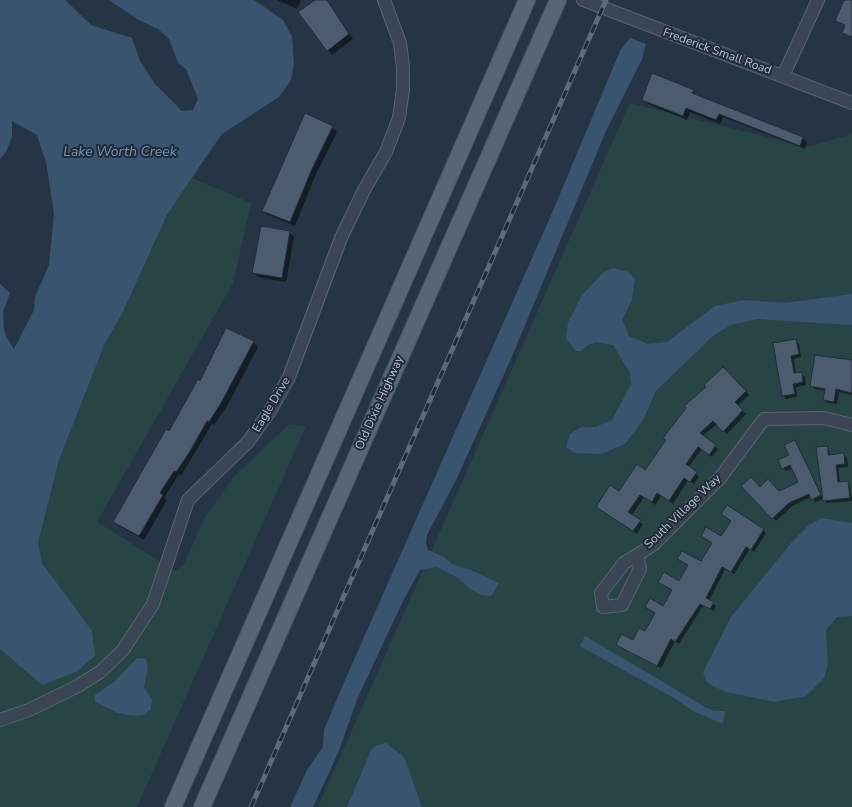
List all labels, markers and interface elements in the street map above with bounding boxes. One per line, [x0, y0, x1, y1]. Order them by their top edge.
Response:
street label: Frederick Small Road [661, 26, 773, 78]
water label: Lake Worth Creek [63, 145, 177, 161]
street label: Old Dixie Highway [353, 354, 407, 452]
street label: Eagle Drive [250, 375, 294, 435]
street label: South Village Way [642, 472, 724, 552]

